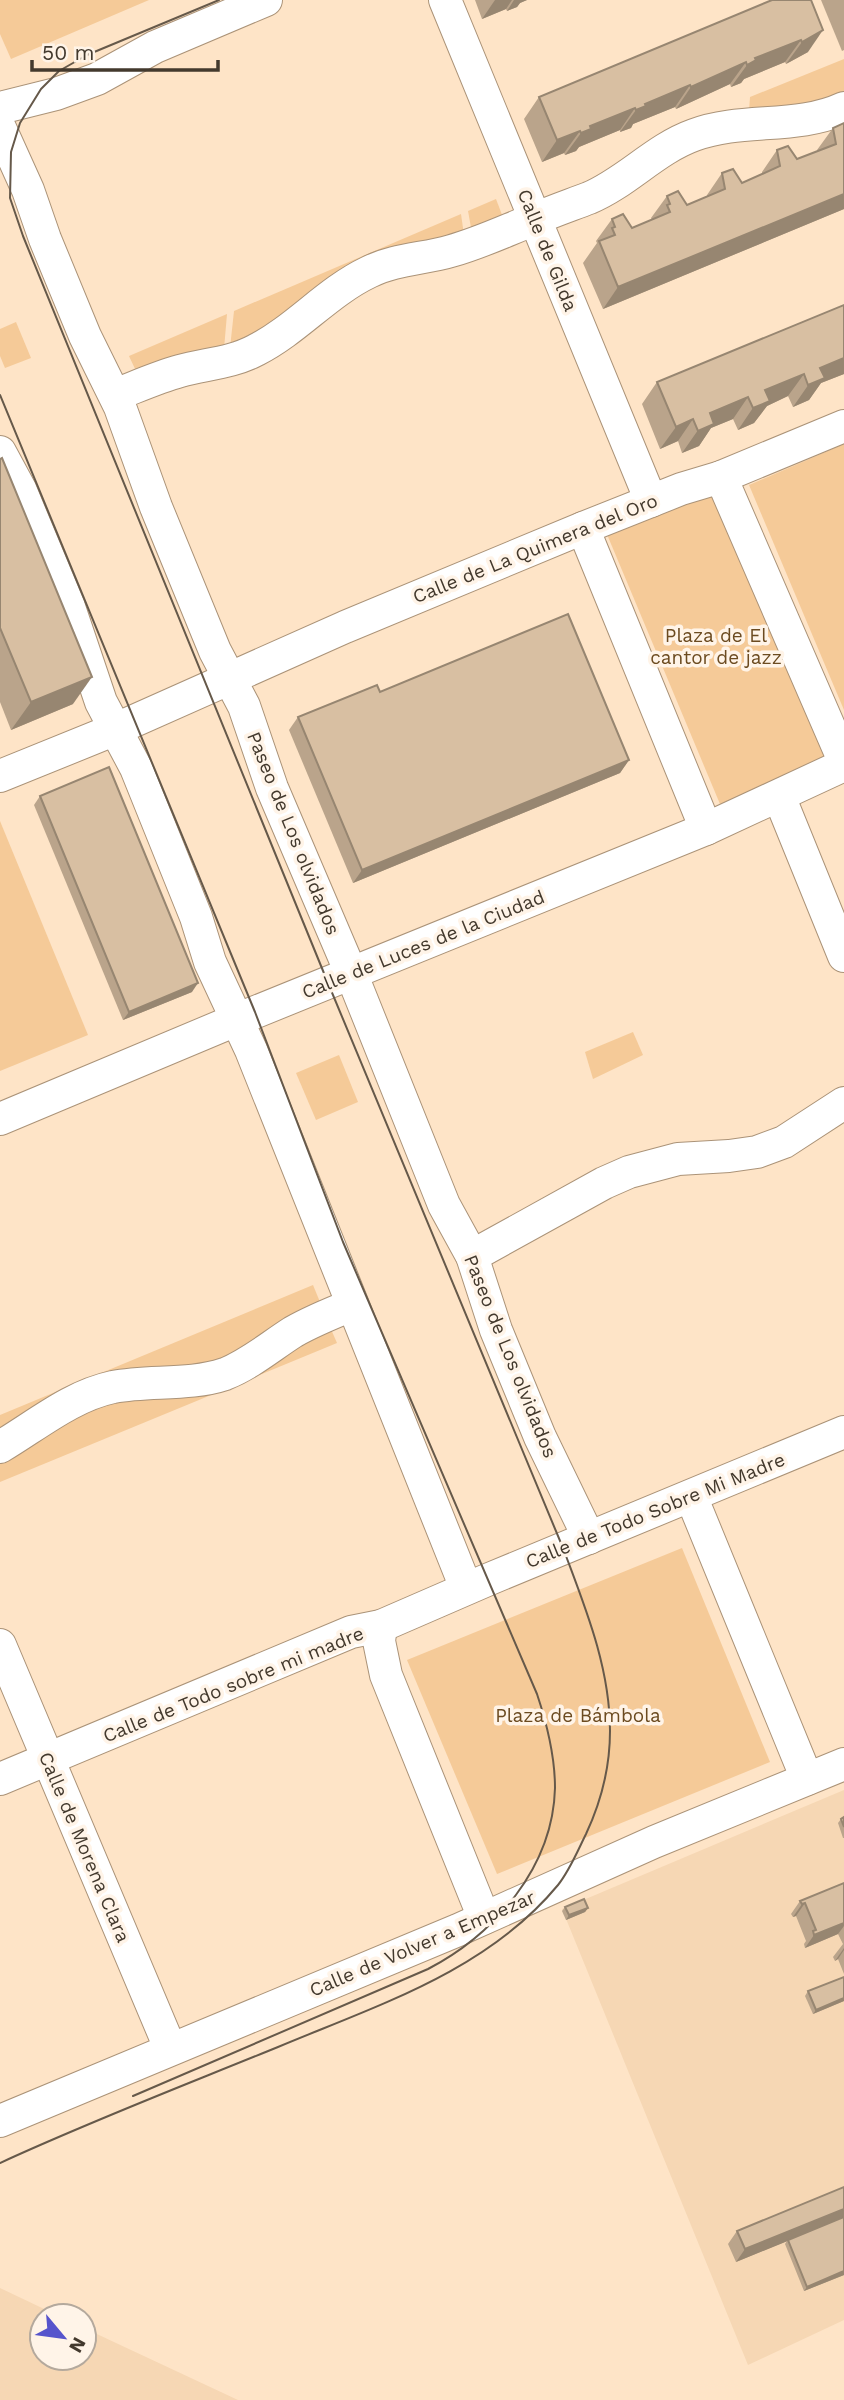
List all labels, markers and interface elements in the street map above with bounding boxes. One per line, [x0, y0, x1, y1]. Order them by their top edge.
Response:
scale bar [32, 28, 217, 72]
text: 50 m [42, 40, 94, 65]
street label: Calle de Gilda [513, 186, 583, 315]
street label: Calle de La Quimera del Oro [409, 489, 661, 608]
park label: Plaza de El cantor de jazz [650, 624, 782, 669]
street label: Paseo de Los olvidados [242, 728, 345, 938]
street label: Calle de Luces de la Ciudad [299, 885, 548, 1004]
street label: Paseo de Los olvidados [459, 1251, 562, 1461]
street label: Calle de Todo Sobre Mi Madre [522, 1448, 788, 1573]
street label: Calle de Todo sobre mi madre [99, 1621, 367, 1747]
park label: Plaza de Bámbola [495, 1704, 661, 1727]
street label: Calle de Morena Clara [34, 1749, 135, 1946]
street label: Calle de Volver a Empezar [306, 1885, 539, 2002]
north arrow [28, 2302, 98, 2372]
text: N [64, 2333, 91, 2357]

